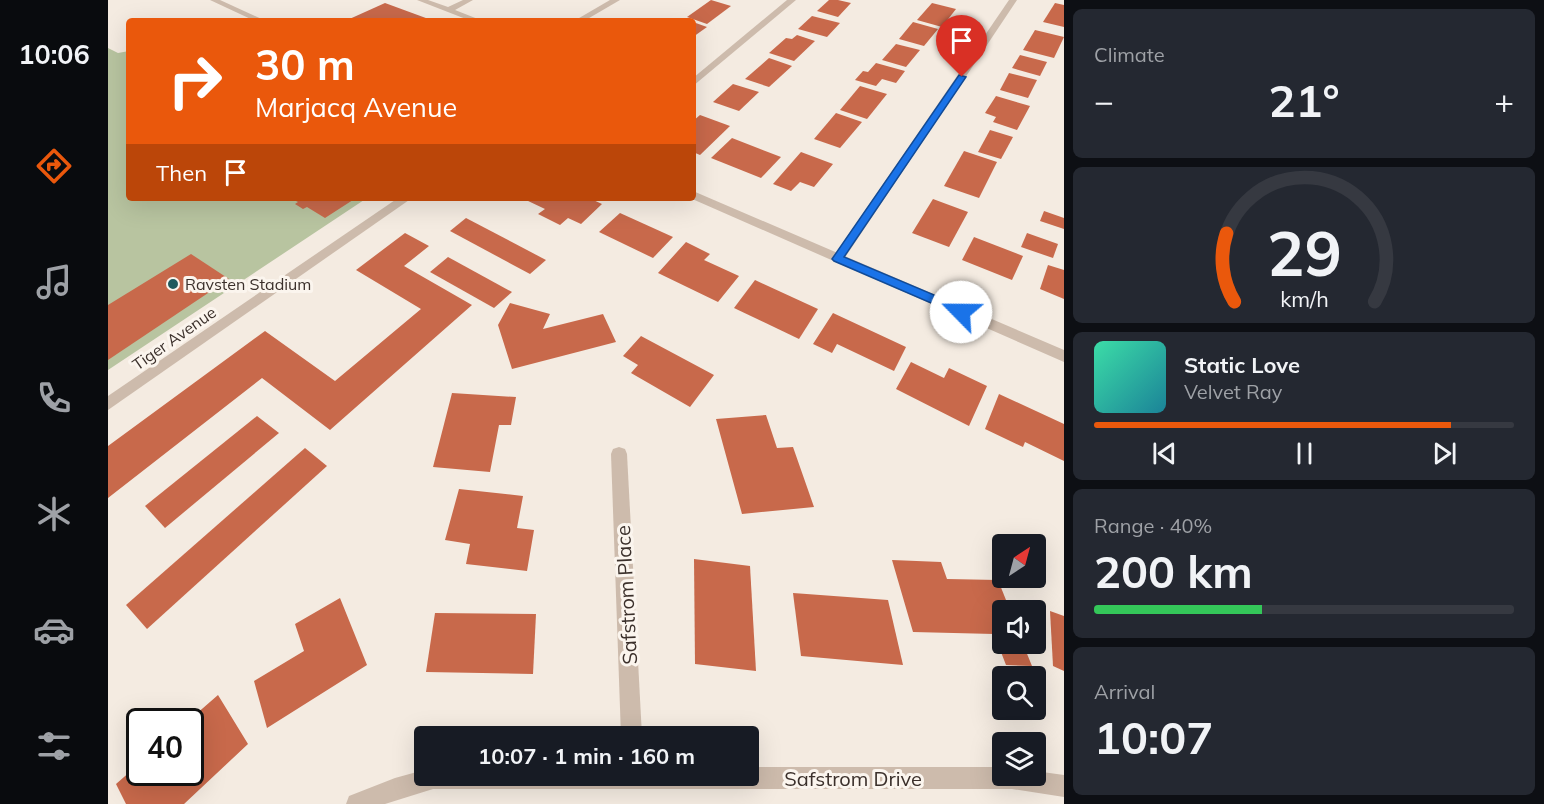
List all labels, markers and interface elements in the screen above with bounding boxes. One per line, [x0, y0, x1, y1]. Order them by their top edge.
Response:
pin [936, 15, 987, 77]
icon: arrive [945, 24, 978, 57]
text: 10:06 [18, 37, 90, 71]
text: 30 m [255, 38, 355, 91]
icon: right [156, 42, 234, 120]
text: Climate [1094, 42, 1165, 67]
text: 21° [1268, 72, 1340, 128]
text: − [1094, 80, 1114, 121]
text: + [1494, 80, 1514, 121]
text: Marjacq Avenue [255, 90, 457, 124]
icon: directions [33, 145, 75, 187]
icon: arrive [219, 156, 252, 189]
text: Then [156, 159, 207, 187]
text: 29 [1267, 213, 1341, 292]
icon: music [33, 261, 75, 303]
place label: Ravsten Stadium [185, 274, 311, 294]
marker: Ravsten Stadium [166, 277, 180, 291]
position arrow [929, 280, 993, 344]
text: km/h [1280, 285, 1328, 312]
street label: Tiger Avenue [128, 302, 220, 374]
text: Static Love [1184, 351, 1300, 379]
icon: phone [33, 377, 75, 419]
text: Velvet Ray [1184, 379, 1282, 404]
icon: previous [1148, 437, 1181, 470]
icon: pause [1288, 437, 1321, 470]
icon: next [1428, 437, 1461, 470]
icon: climate [33, 493, 75, 535]
text: Range · 40% [1094, 513, 1212, 538]
street label: Safstrom Place [610, 525, 642, 665]
north arrow [992, 534, 1046, 588]
map controls [992, 534, 1046, 786]
text: 200 km [1094, 543, 1253, 599]
button: sound [992, 600, 1046, 654]
icon: car [33, 609, 75, 651]
button: search [992, 666, 1046, 720]
text: Arrival [1094, 679, 1155, 704]
speed limit sign: 40 [126, 708, 204, 786]
text: 10:07 [1094, 709, 1213, 765]
icon: filters [33, 725, 75, 767]
button: layers [992, 732, 1046, 786]
text: 10:07 · 1 min · 160 m [478, 742, 695, 770]
street label: Safstrom Drive [784, 766, 922, 791]

